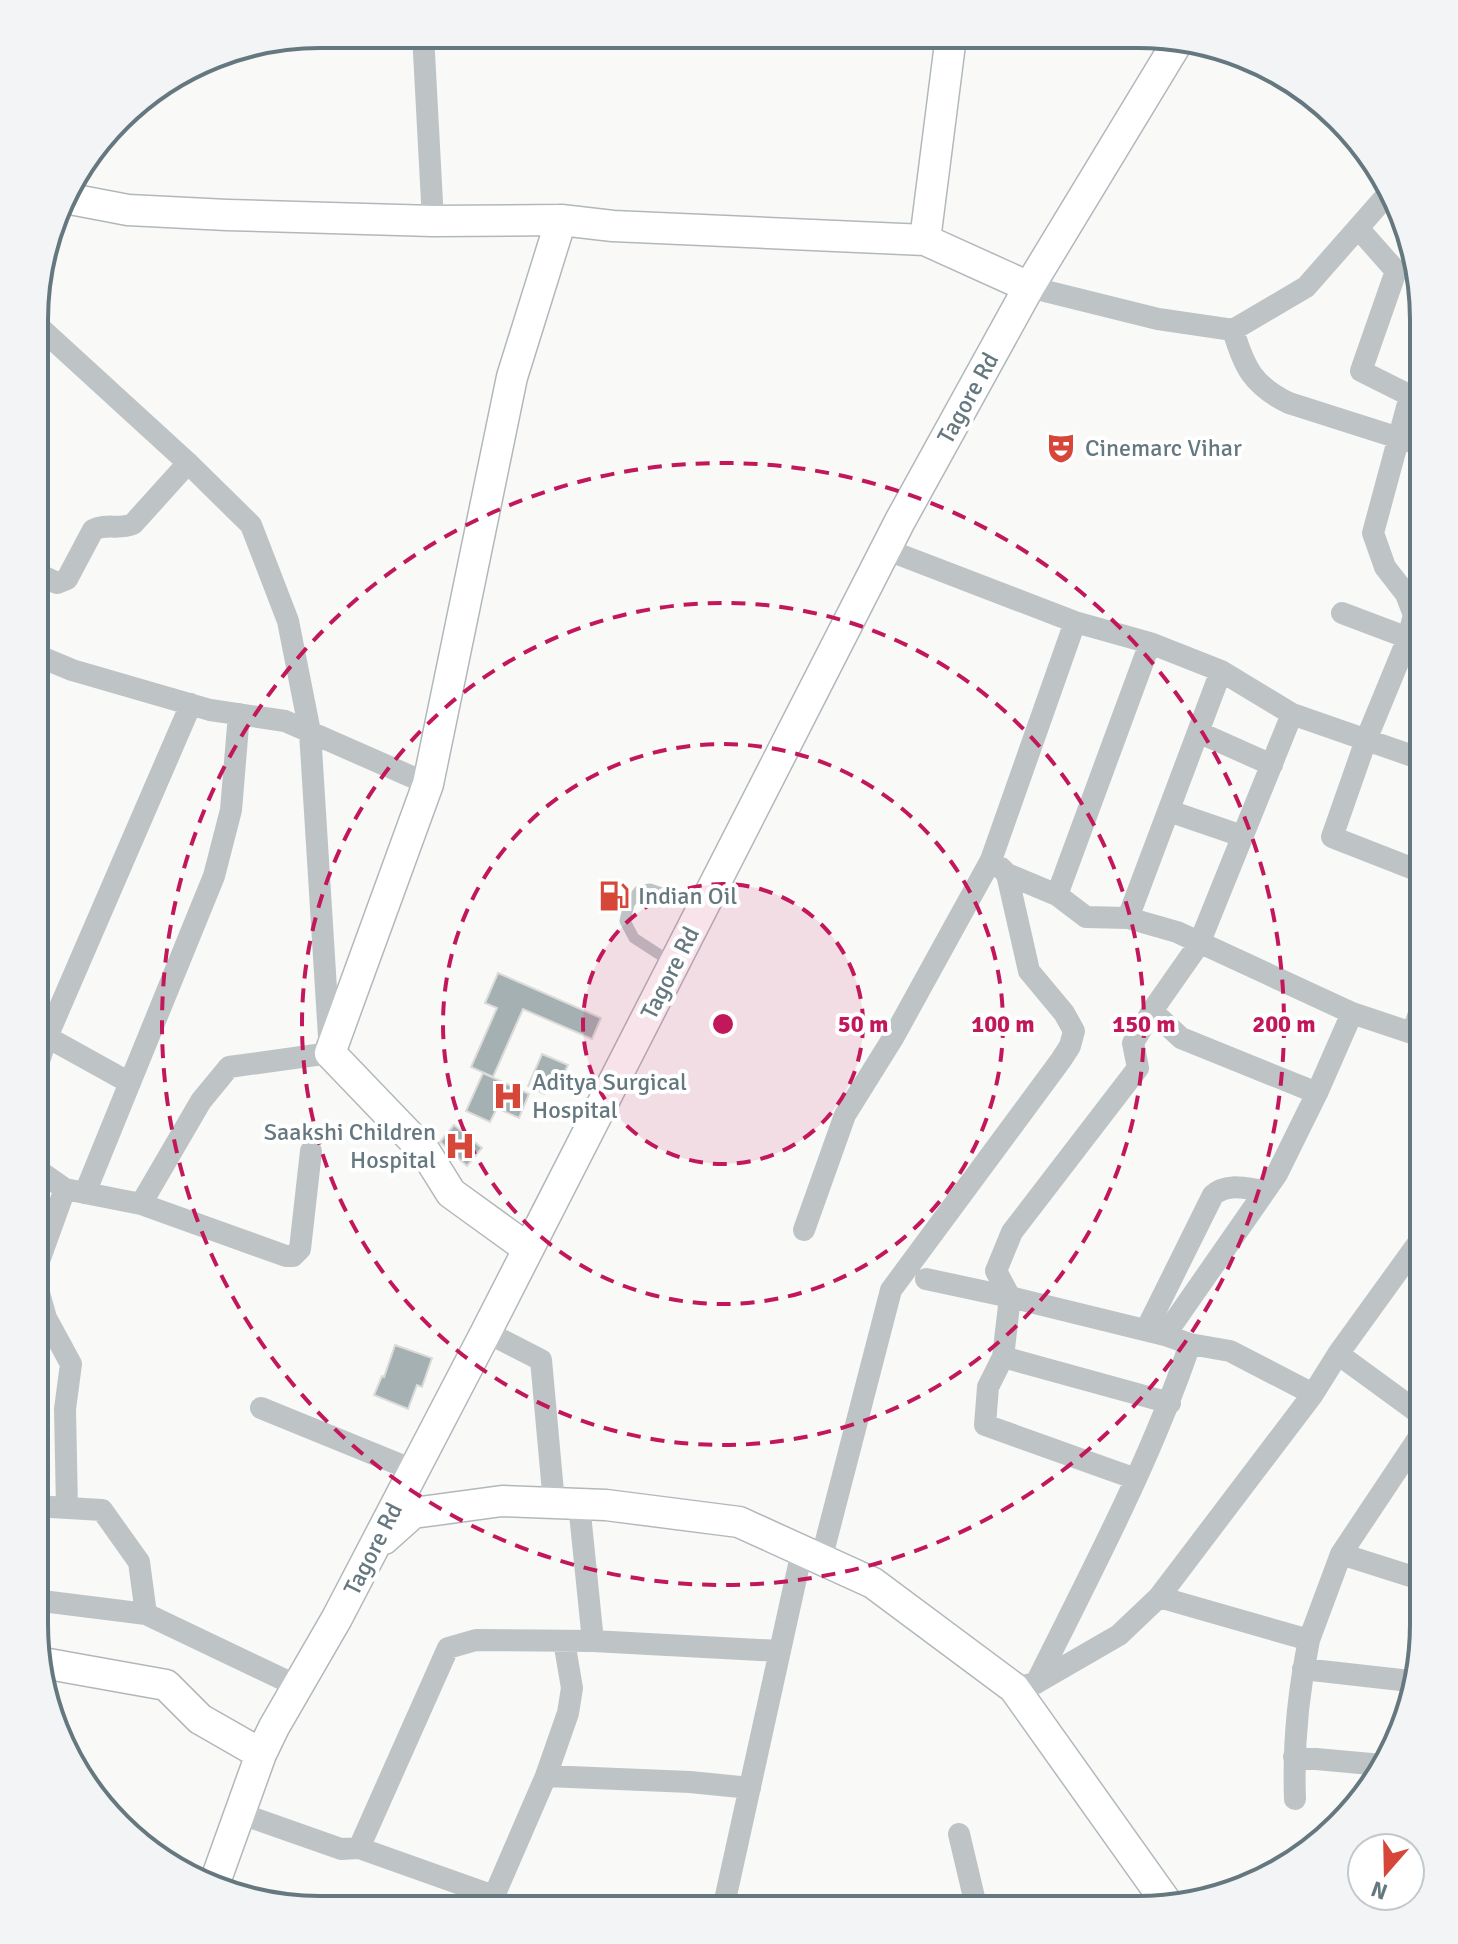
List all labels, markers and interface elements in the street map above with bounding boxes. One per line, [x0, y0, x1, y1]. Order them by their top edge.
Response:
street label: Tagore Rd [931, 347, 1005, 449]
theatre icon: Cinemarc Vihar [1044, 431, 1078, 465]
place label: Cinemarc Vihar [1085, 433, 1242, 463]
fuel station icon: Indian Oil [597, 879, 631, 913]
place label: Indian Oil [638, 881, 737, 911]
street label: Tagore Rd [634, 922, 706, 1024]
text: 50 m [838, 1009, 888, 1039]
text: 100 m [971, 1009, 1035, 1039]
text: 150 m [1112, 1009, 1176, 1039]
text: 200 m [1252, 1009, 1316, 1039]
centre of rings [709, 1010, 737, 1038]
place label: Aditya Surgical Hospital [532, 1067, 687, 1125]
hospital icon: Aditya Surgical Hospital [491, 1079, 525, 1113]
place label: Saakshi Children Hospital [264, 1117, 436, 1175]
hospital icon: Saakshi Children Hospital [443, 1129, 477, 1163]
street label: Tagore Rd [337, 1498, 409, 1600]
north arrow [1346, 1832, 1426, 1912]
text: N [1368, 1875, 1391, 1906]

